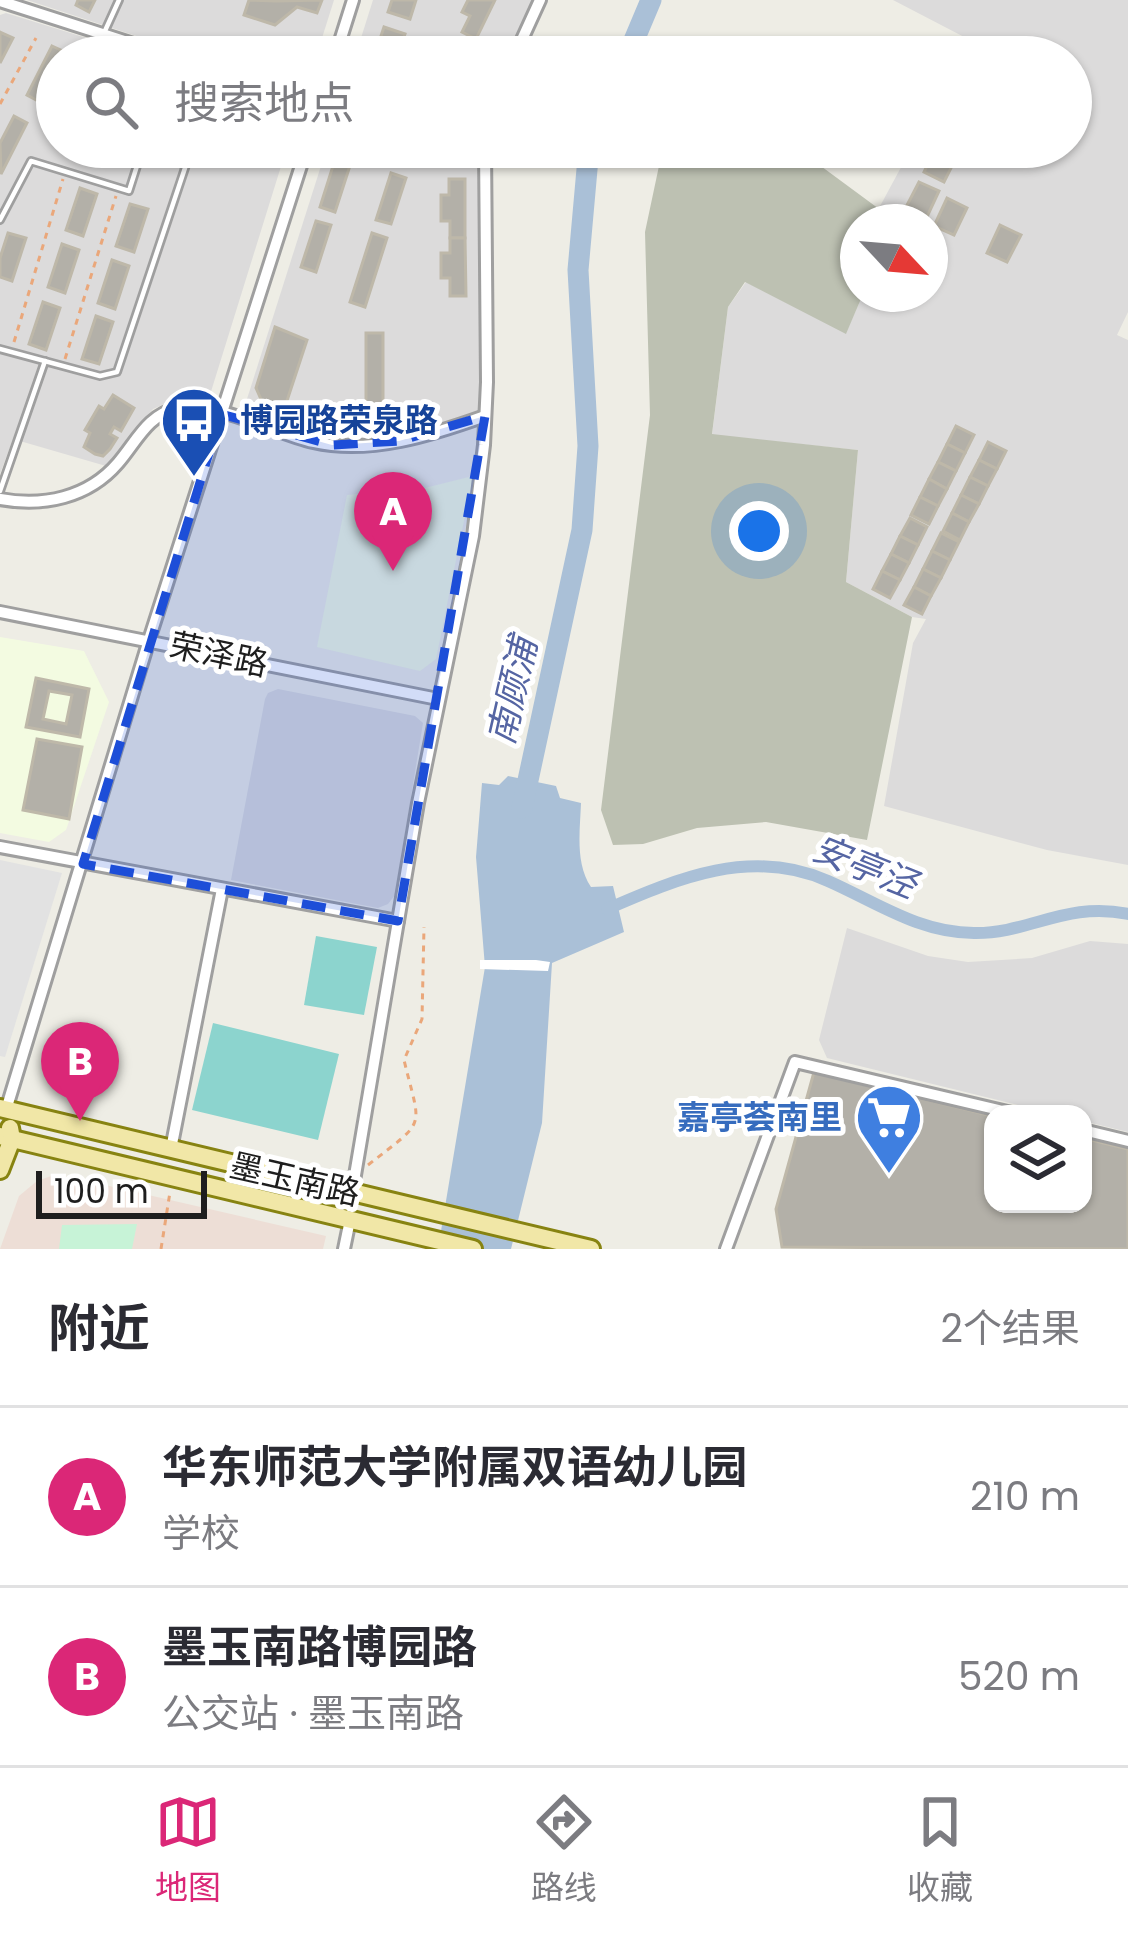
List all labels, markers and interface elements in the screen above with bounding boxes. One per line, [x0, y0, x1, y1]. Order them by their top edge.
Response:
search box [36, 36, 1092, 168]
icon: search [78, 69, 144, 135]
text: 搜索地点 [174, 72, 354, 135]
north arrow [840, 204, 948, 312]
bus stop icon: 博园路荣泉路 [159, 385, 229, 479]
place label: 博园路荣泉路 [240, 397, 438, 444]
pin: A [354, 472, 432, 571]
your location [729, 501, 789, 561]
street label: 荣泽路 [166, 621, 272, 688]
water label: 南顾浦 [475, 628, 551, 749]
water label: 安亭泾 [805, 823, 927, 911]
pin: B [41, 1022, 119, 1121]
supermarket icon: 嘉亭荟南里 [854, 1082, 924, 1176]
place label: 嘉亭荟南里 [677, 1094, 842, 1141]
map controls [984, 1105, 1092, 1213]
button: layers [984, 1105, 1092, 1213]
street label: 墨玉南路 [225, 1142, 364, 1217]
scale bar [36, 1165, 207, 1218]
text: 100 m [54, 1168, 149, 1215]
text: 附近 [48, 1292, 150, 1364]
text: 2个结果 [941, 1301, 1080, 1356]
text: 华东师范大学附属双语幼儿园 [162, 1436, 747, 1499]
text: A [73, 1469, 101, 1524]
text: 210 m [970, 1469, 1080, 1524]
text: 学校 [162, 1506, 240, 1561]
text: 墨玉南路博园路 [162, 1616, 477, 1679]
text: B [74, 1649, 100, 1704]
text: 520 m [958, 1649, 1080, 1704]
text: 公交站 · 墨玉南路 [162, 1686, 464, 1741]
tab: 地图 [155, 1789, 221, 1913]
tab: 路线 [531, 1789, 597, 1913]
tab: 收藏 [907, 1789, 973, 1913]

